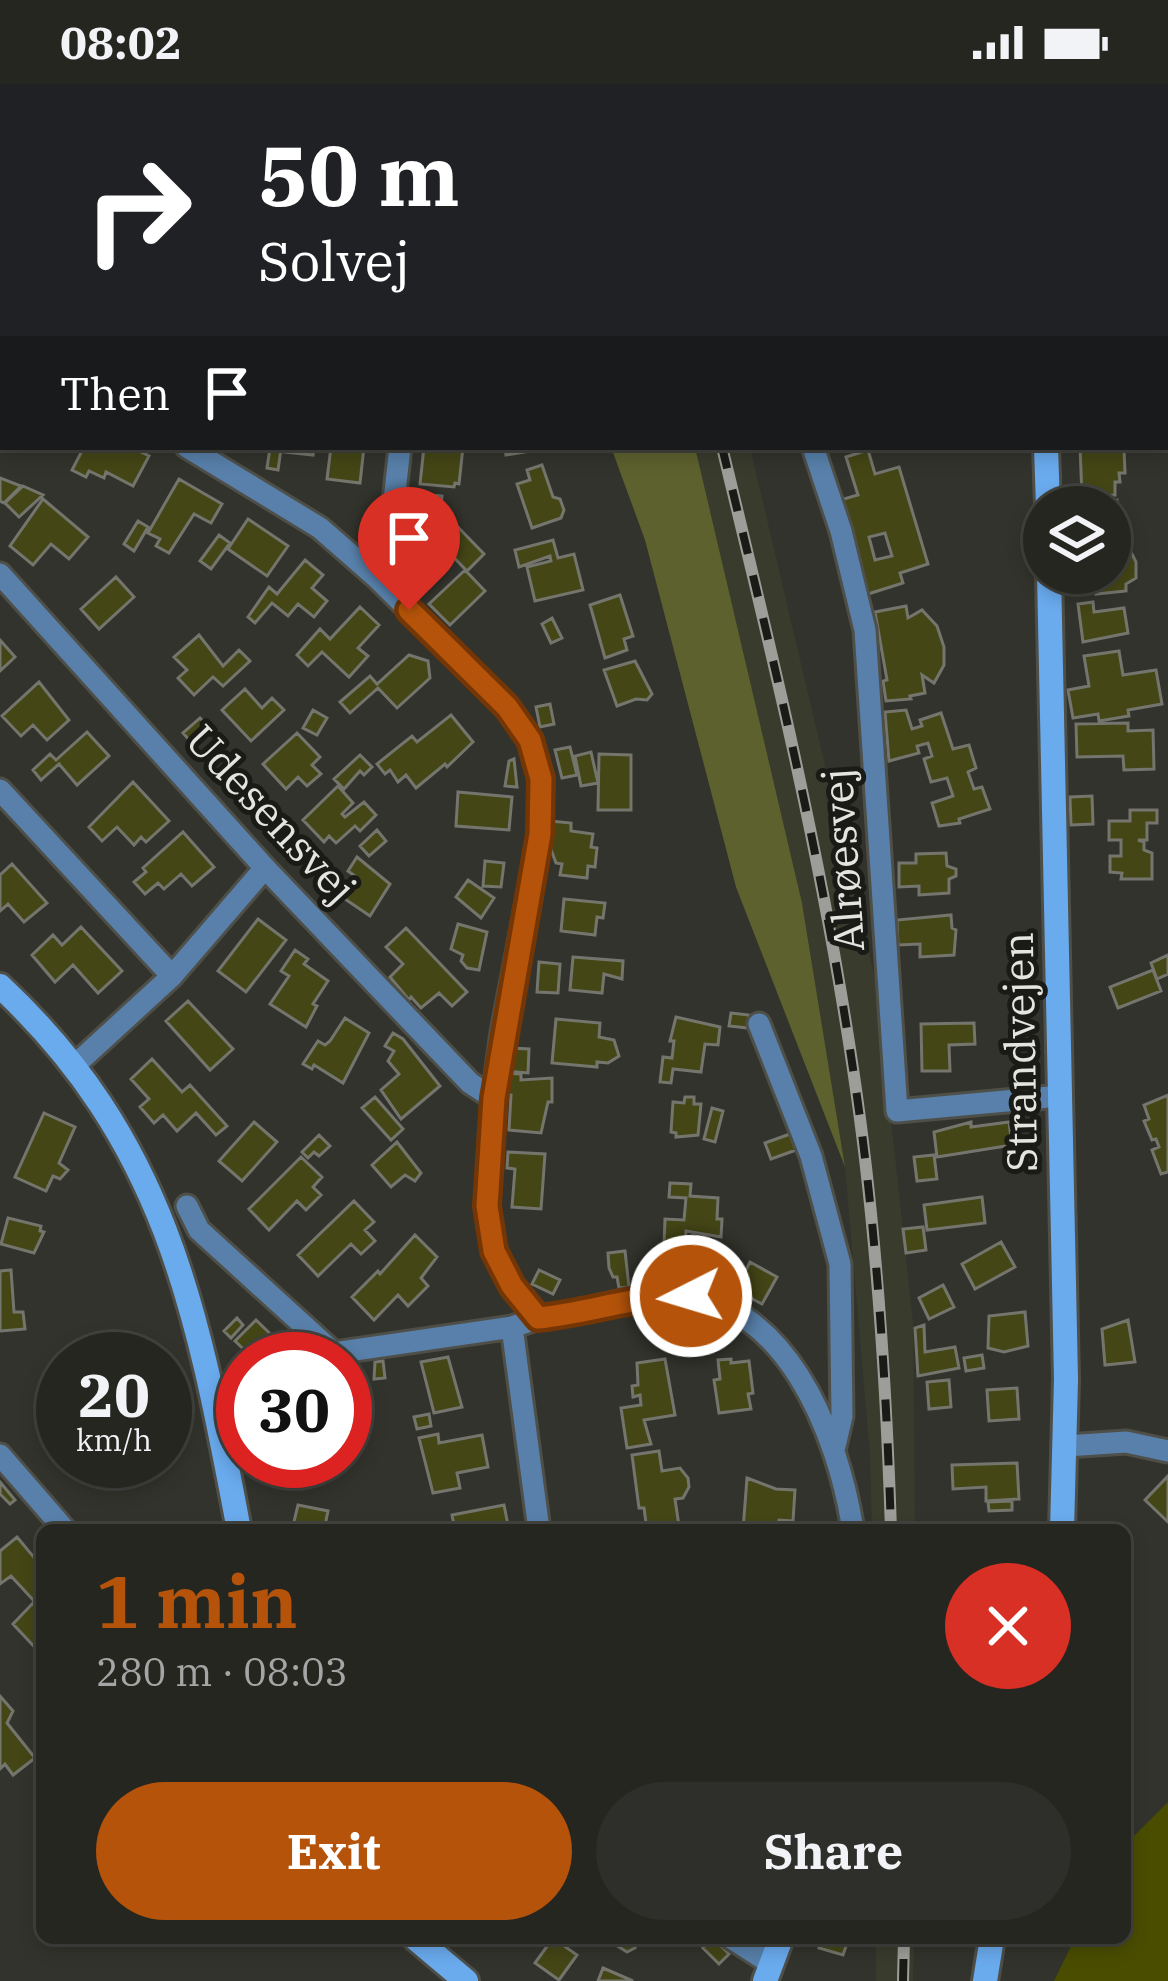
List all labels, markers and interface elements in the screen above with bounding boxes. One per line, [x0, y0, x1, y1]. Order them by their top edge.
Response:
text: 08:02 [60, 13, 182, 71]
text: 50 m [258, 120, 460, 229]
icon: right [60, 132, 216, 288]
text: Solvej [258, 226, 410, 296]
icon: arrive [194, 360, 260, 426]
text: Then [60, 364, 170, 422]
map controls [1023, 486, 1131, 594]
button: layers [1023, 486, 1131, 594]
pin [358, 487, 460, 610]
icon: arrive [376, 505, 442, 571]
street label: Udesensvej [174, 713, 368, 915]
street label: Alrøesvej [809, 767, 876, 954]
street label: Strandvejen [990, 932, 1049, 1172]
position arrow [628, 1233, 754, 1359]
speed limit sign: 30 [216, 1332, 372, 1488]
text: 20 [78, 1355, 150, 1434]
text: km/h [76, 1420, 152, 1459]
text: 1 min [96, 1554, 298, 1648]
button: close [945, 1563, 1071, 1689]
text: 280 m · 08:03 [96, 1646, 348, 1697]
button: Exit [96, 1782, 572, 1920]
button: Share [596, 1782, 1071, 1920]

